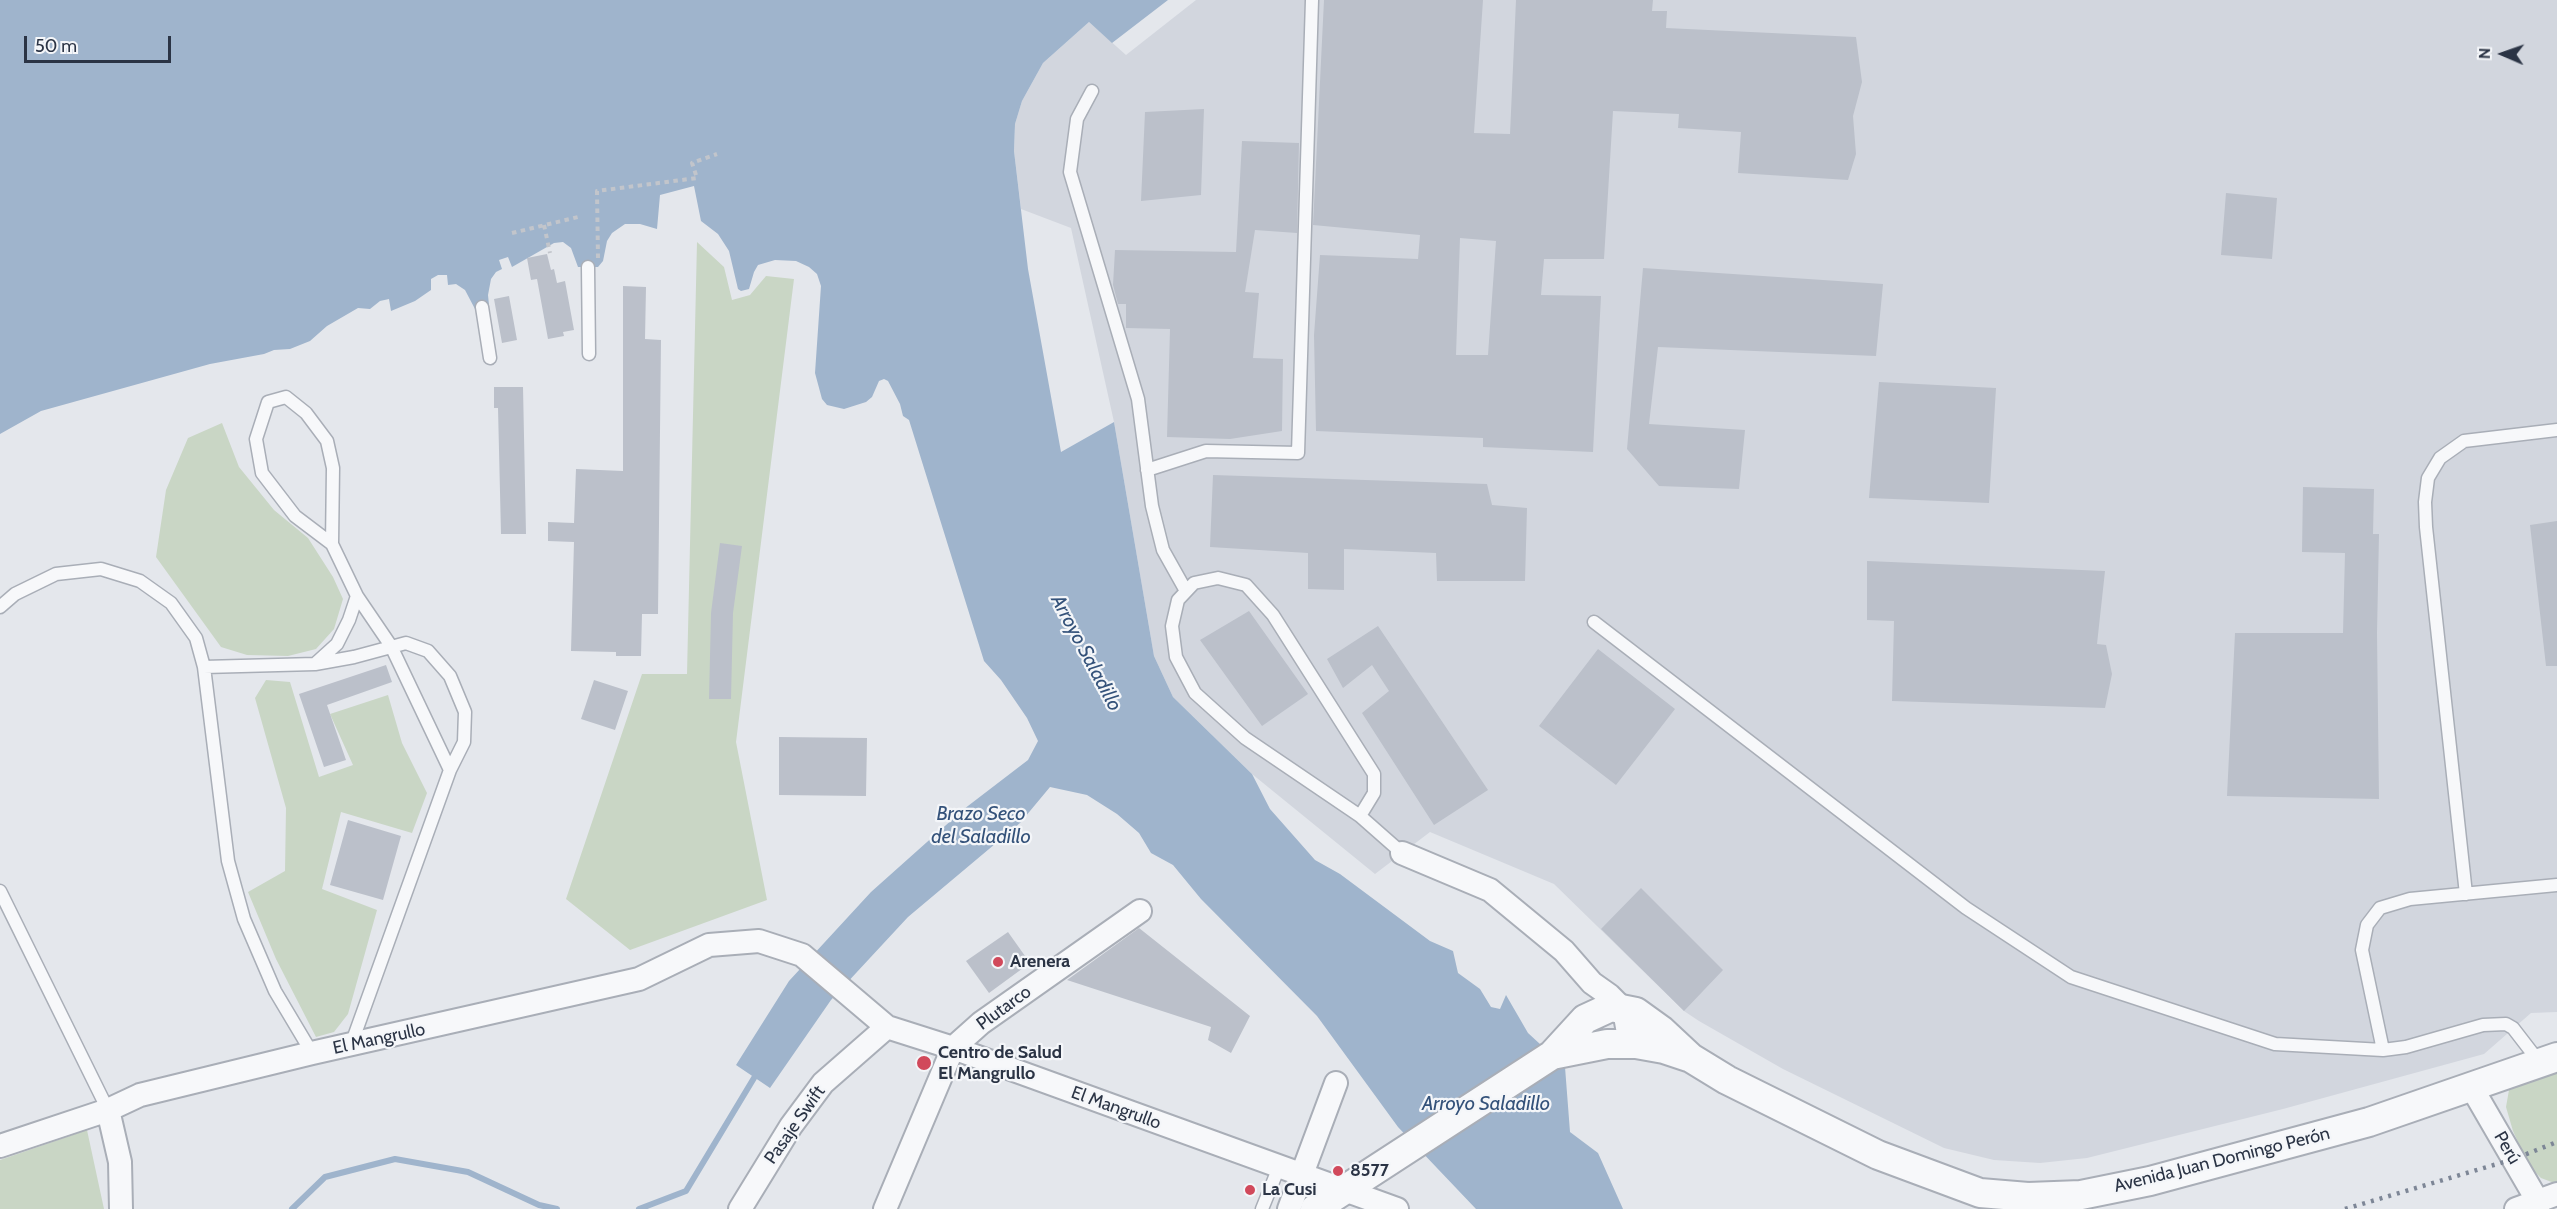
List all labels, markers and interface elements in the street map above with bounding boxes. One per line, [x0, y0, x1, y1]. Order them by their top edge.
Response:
scale bar [27, 24, 174, 62]
north arrow [2473, 24, 2533, 84]
text: 50 m [35, 35, 77, 57]
text: N [2475, 47, 2494, 59]
water label: Arroyo Saladillo [1045, 591, 1127, 715]
water label: Brazo Seco del Saladillo [931, 802, 1031, 849]
place label: Arenera [1010, 951, 1070, 973]
marker: Arenera [991, 955, 1005, 969]
street label: Plutarco [973, 981, 1035, 1035]
street label: El Mangrullo [331, 1019, 427, 1059]
place label: Centro de Salud El Mangrullo [938, 1042, 1062, 1084]
marker: Centro de Salud El Mangrullo [915, 1054, 933, 1072]
street label: Pasaje Swift [760, 1082, 830, 1168]
street label: El Mangrullo [1068, 1082, 1164, 1134]
water label: Arroyo Saladillo [1422, 1092, 1550, 1116]
street label: Avenida Juan Domingo Perón [2112, 1123, 2332, 1197]
street label: Perú [2489, 1128, 2525, 1168]
place label: 8577 [1350, 1160, 1389, 1182]
marker: 8577 [1331, 1164, 1345, 1178]
place label: La Cusi [1262, 1179, 1317, 1201]
marker: La Cusi [1243, 1183, 1257, 1197]

